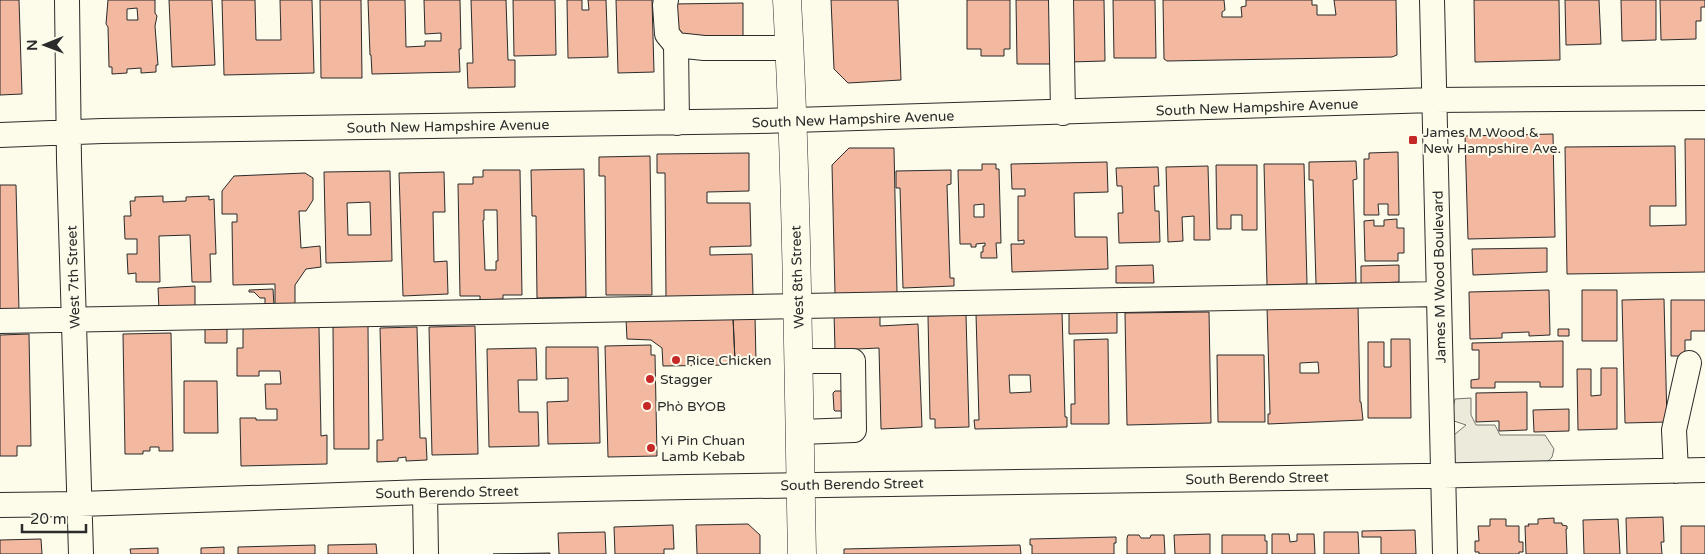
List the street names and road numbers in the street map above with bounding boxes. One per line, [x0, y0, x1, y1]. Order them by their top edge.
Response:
street label: South New Hampshire Avenue [1156, 95, 1359, 120]
street label: South New Hampshire Avenue [752, 107, 955, 132]
street label: South New Hampshire Avenue [347, 116, 549, 137]
street label: James M Wood Boulevard [1429, 190, 1450, 364]
street label: West 7th Street [63, 224, 84, 329]
street label: West 8th Street [787, 224, 808, 329]
street label: South Berendo Street [1185, 469, 1329, 488]
street label: South Berendo Street [780, 475, 924, 494]
street label: South Berendo Street [375, 483, 519, 502]

